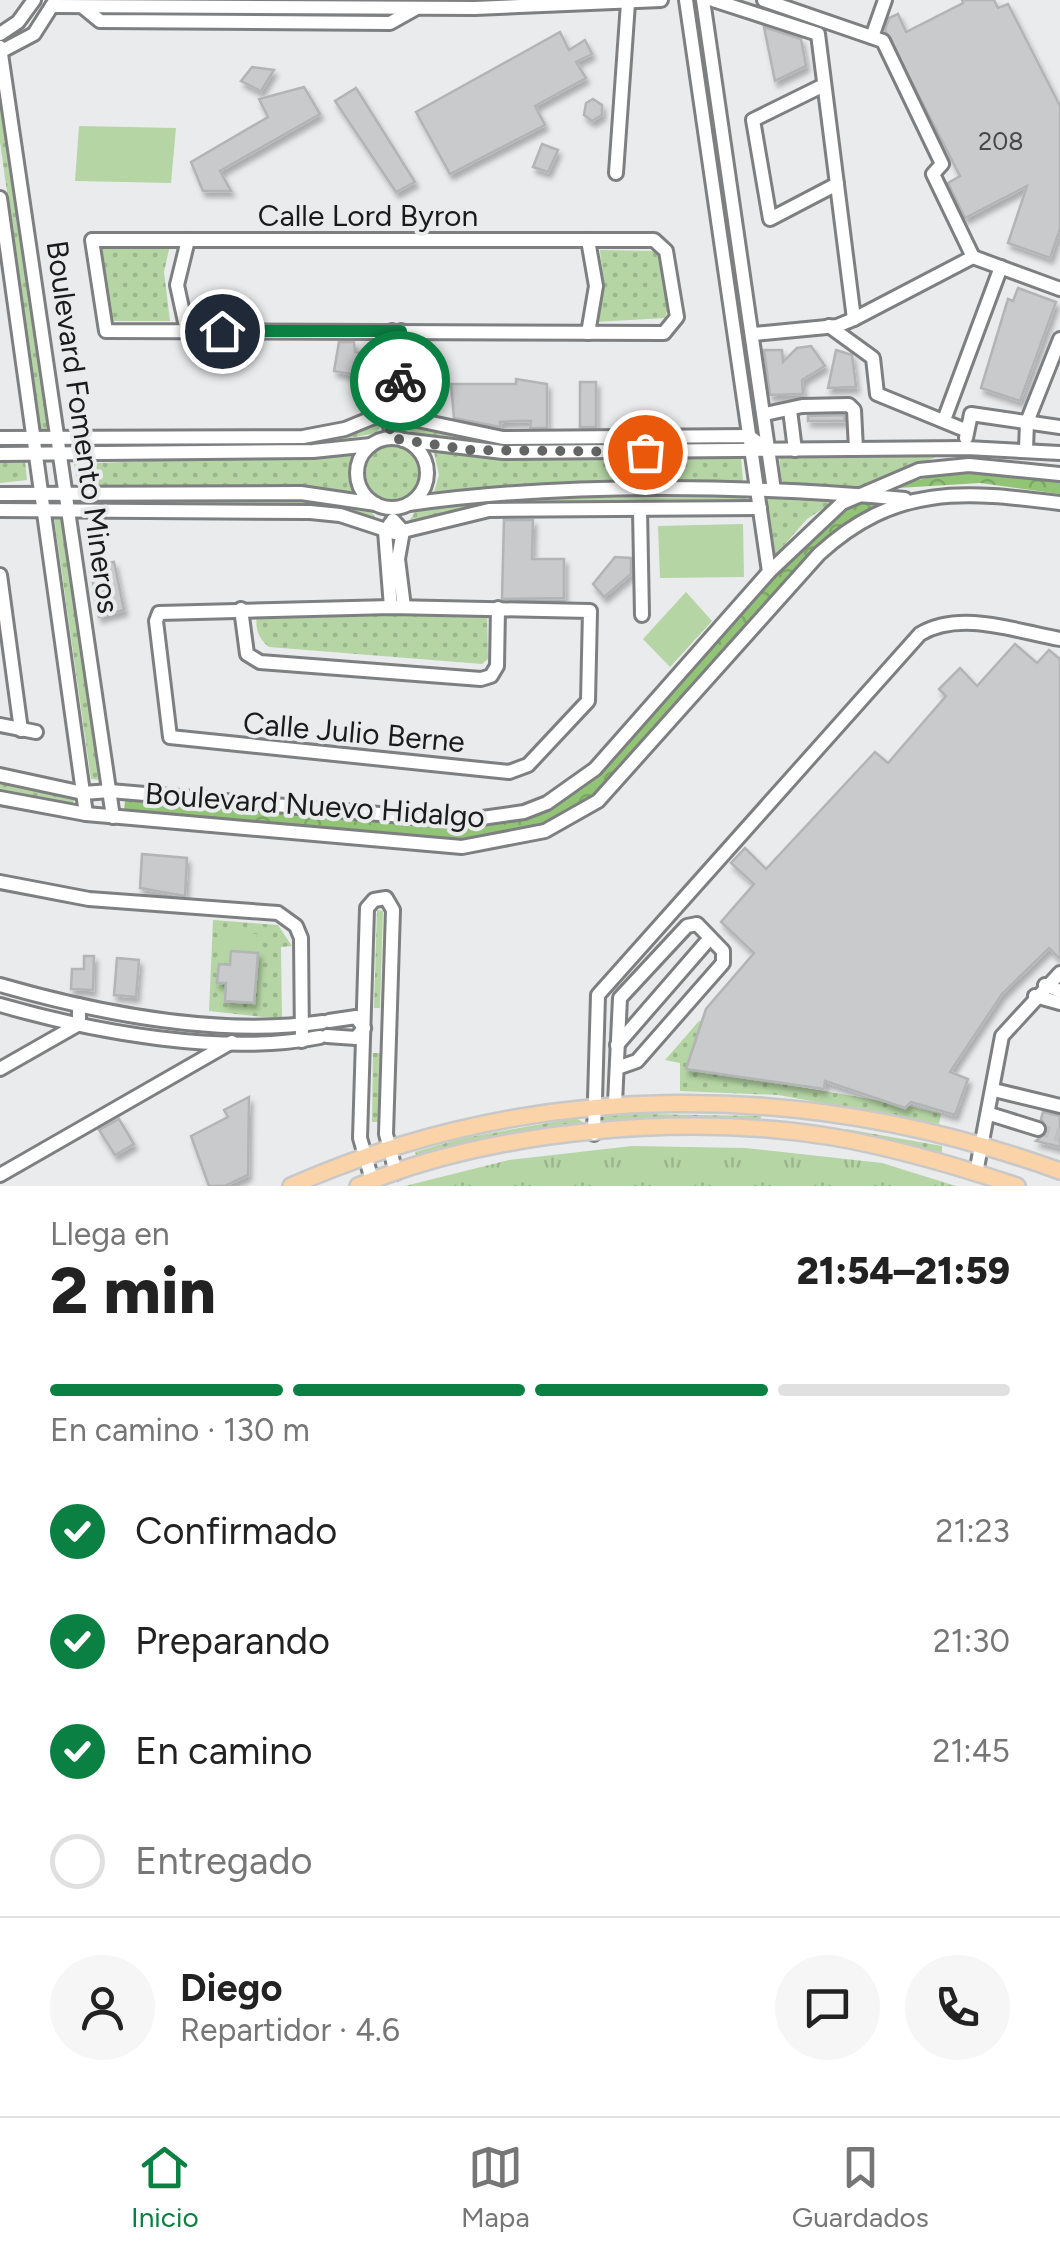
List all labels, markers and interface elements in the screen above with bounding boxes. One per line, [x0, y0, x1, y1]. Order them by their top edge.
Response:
house number: 208 [978, 126, 1024, 156]
street label: Calle Lord Byron [258, 197, 478, 234]
street label: Boulevard Fomento Mineros [39, 238, 127, 616]
pin [180, 289, 265, 374]
icon: home [195, 304, 250, 359]
courier [350, 331, 450, 431]
icon: bike [373, 354, 428, 409]
pin [603, 410, 688, 495]
icon: bag [618, 425, 673, 480]
street label: Calle Julio Berne [242, 704, 466, 760]
street label: Boulevard Nuevo Hidalgo [144, 775, 486, 835]
text: Llega en [50, 1215, 170, 1253]
text: 21:54–21:59 [796, 1248, 1010, 1294]
text: 2 min [50, 1251, 216, 1329]
text: En camino · 130 m [50, 1411, 310, 1449]
icon: check [50, 1504, 105, 1559]
text: Confirmado [135, 1508, 337, 1554]
text: 21:23 [936, 1512, 1010, 1550]
icon: check [50, 1614, 105, 1669]
text: Preparando [135, 1618, 330, 1664]
text: 21:30 [933, 1622, 1010, 1660]
icon: check [50, 1724, 105, 1779]
text: En camino [135, 1728, 312, 1774]
text: 21:45 [933, 1732, 1010, 1770]
text: Entregado [135, 1838, 313, 1884]
button: person [50, 1955, 155, 2060]
button: chat [775, 1955, 880, 2060]
button: phone [905, 1955, 1010, 2060]
text: Diego [180, 1965, 283, 2011]
text: Repartidor · 4.6 [180, 2011, 400, 2049]
tab: Inicio [131, 2140, 199, 2234]
tab: Mapa [461, 2140, 530, 2234]
tab: Guardados [792, 2140, 929, 2234]

